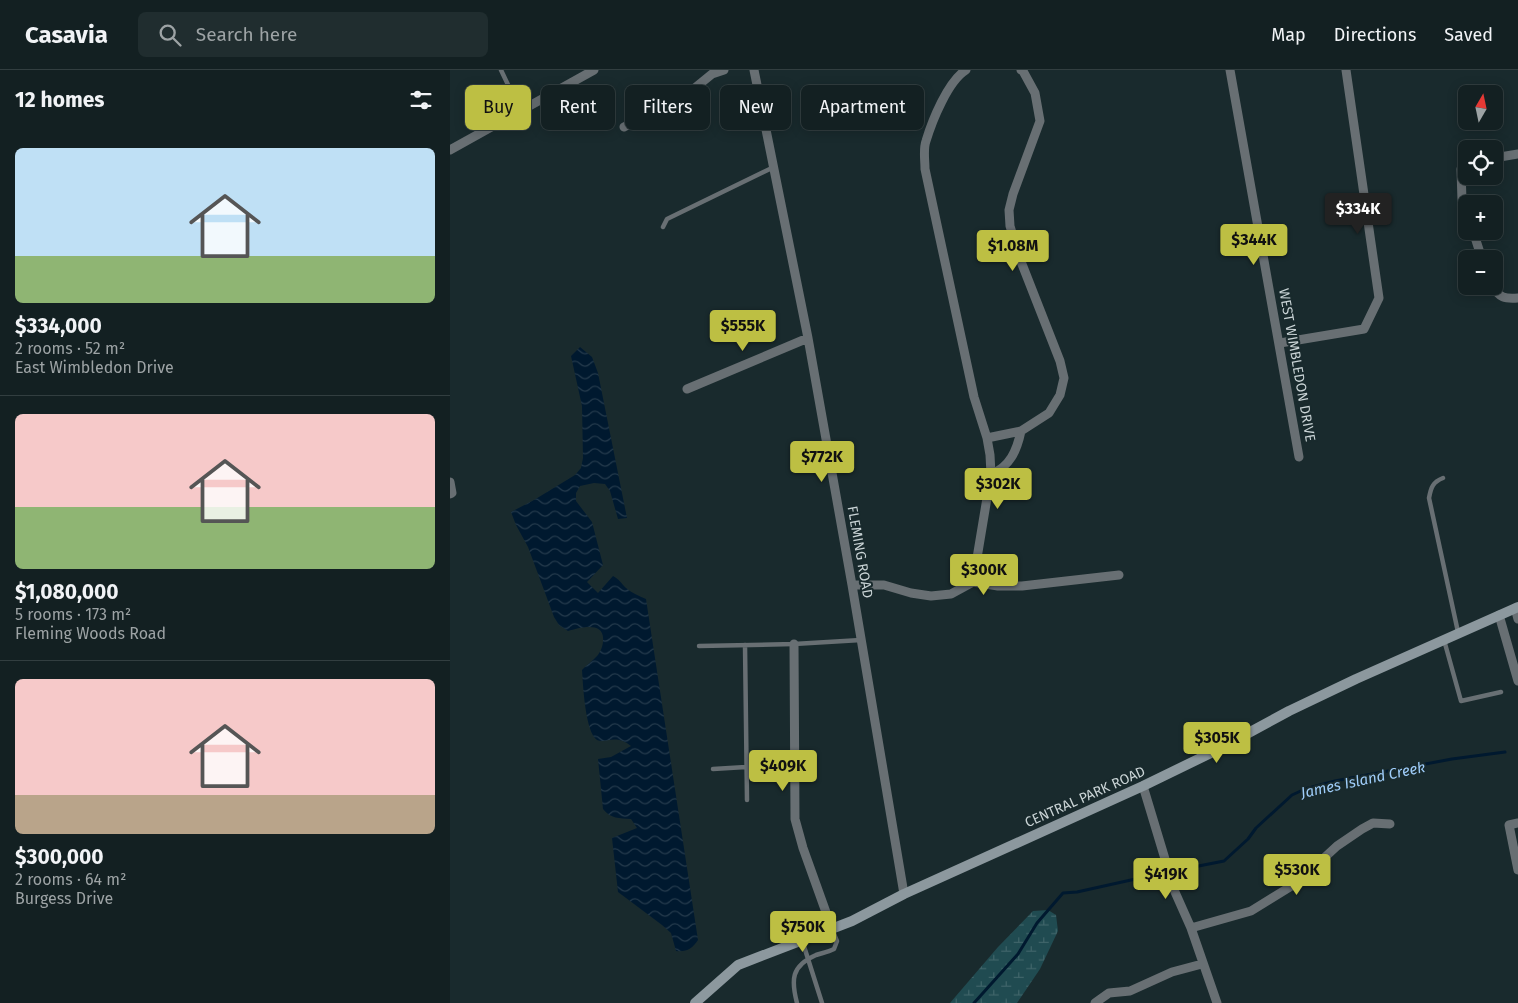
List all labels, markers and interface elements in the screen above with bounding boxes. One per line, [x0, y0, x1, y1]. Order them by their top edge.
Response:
search box [138, 12, 488, 57]
text: Casavia [25, 21, 108, 49]
icon: search [156, 21, 184, 49]
text: Search here [196, 23, 297, 46]
text: Map [1271, 24, 1306, 46]
text: Directions [1334, 24, 1416, 46]
text: Saved [1444, 24, 1493, 46]
chip: Buy [465, 85, 531, 130]
chip: Rent [541, 85, 615, 130]
chip: Filters [625, 85, 710, 130]
chip: New [720, 85, 791, 130]
chip: Apartment [801, 85, 924, 130]
north arrow [1458, 85, 1502, 130]
map controls [1458, 85, 1503, 295]
icon: filters [407, 86, 435, 114]
text: 12 homes [15, 87, 104, 113]
button: locate [1458, 140, 1503, 185]
icon: home [180, 181, 270, 271]
pin: $334K [1323, 192, 1393, 235]
button: + [1458, 195, 1503, 240]
text: $334K [1336, 199, 1380, 218]
pin: $344K [1219, 224, 1289, 266]
pin: $1.08M [972, 230, 1054, 272]
text: $344K [1231, 230, 1277, 249]
text: $1.08M [988, 236, 1038, 255]
button: − [1458, 250, 1503, 295]
street label: WEST WIMBLEDON DRIVE [1275, 287, 1319, 443]
pin: $555K [708, 310, 778, 352]
text: $334,000 [15, 313, 102, 339]
text: $555K [721, 316, 765, 335]
text: 2 rooms · 52 m² [15, 339, 125, 358]
text: East Wimbledon Drive [15, 358, 174, 377]
pin: $772K [787, 440, 857, 483]
icon: home [180, 446, 270, 536]
text: $772K [801, 447, 843, 466]
pin: $302K [963, 468, 1033, 510]
text: $302K [976, 474, 1020, 493]
street label: FLEMING ROAD [844, 505, 876, 599]
pin: $300K [949, 554, 1019, 596]
text: $300K [961, 560, 1007, 579]
text: $1,080,000 [15, 579, 119, 605]
text: 5 rooms · 173 m² [15, 605, 131, 624]
text: Fleming Woods Road [15, 624, 166, 643]
icon: home [180, 711, 270, 801]
pin: $305K [1182, 722, 1252, 764]
text: $305K [1194, 728, 1240, 747]
pin: $409K [748, 750, 818, 792]
text: $409K [760, 756, 806, 775]
water label: James Island Creek [1298, 758, 1427, 802]
street label: CENTRAL PARK ROAD [1022, 763, 1148, 831]
text: $300,000 [15, 844, 104, 870]
pin: $530K [1262, 854, 1332, 896]
pin: $419K [1131, 858, 1201, 900]
text: $530K [1274, 860, 1320, 879]
text: $419K [1144, 864, 1188, 883]
text: 2 rooms · 64 m² [15, 870, 126, 889]
text: Burgess Drive [15, 889, 113, 908]
pin: $750K [768, 910, 838, 953]
text: $750K [781, 917, 825, 936]

